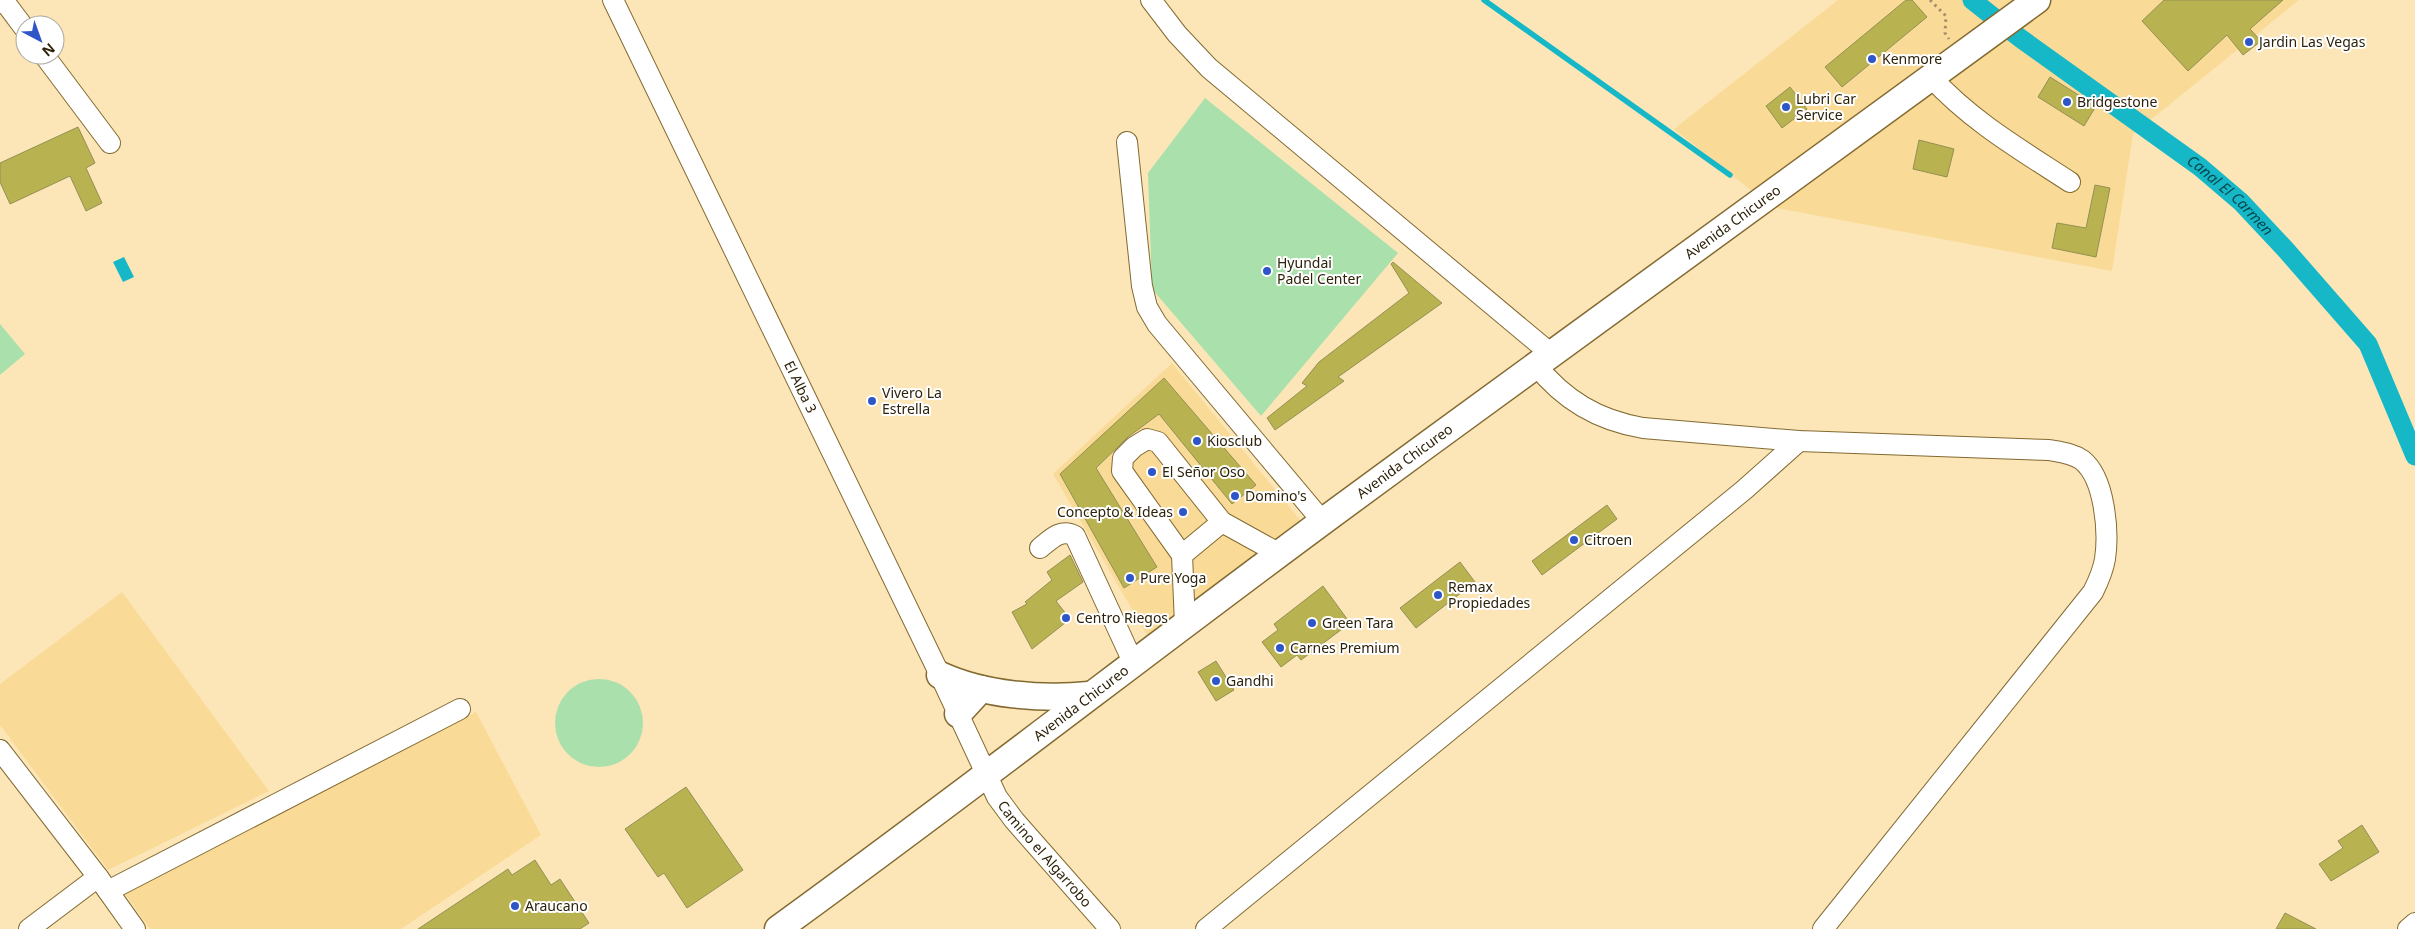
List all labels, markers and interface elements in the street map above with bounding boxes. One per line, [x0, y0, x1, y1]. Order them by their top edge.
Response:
north arrow [15, 15, 65, 65]
place label: Jardin Las Vegas [2257, 32, 2366, 51]
marker: Jardin Las Vegas [2243, 36, 2255, 48]
text: N [38, 39, 59, 61]
place label: Kenmore [1882, 49, 1942, 68]
marker: Kenmore [1866, 53, 1878, 65]
place label: Lubri Car Service [1796, 89, 1856, 124]
place label: Bridgestone [2077, 92, 2157, 111]
marker: Bridgestone [2061, 96, 2073, 108]
marker: Lubri Car Service [1780, 101, 1792, 113]
water label: Canal El Carmen [2183, 150, 2278, 239]
street label: Avenida Chicureo [1680, 180, 1784, 263]
place label: Hyundai Padel Center [1277, 253, 1361, 288]
marker: Hyundai Padel Center [1261, 265, 1273, 277]
street label: El Alba 3 [780, 358, 822, 416]
place label: Vivero La Estrella [882, 383, 942, 418]
marker: Vivero La Estrella [866, 395, 878, 407]
street label: Avenida Chicureo [1352, 419, 1456, 502]
place label: Kiosclub [1207, 431, 1262, 450]
marker: Kiosclub [1191, 435, 1203, 447]
place label: El Señor Oso [1162, 462, 1245, 481]
marker: El Señor Oso [1146, 466, 1158, 478]
place label: Domino's [1245, 486, 1307, 505]
marker: Domino's [1229, 490, 1241, 502]
place label: Concepto & Ideas [1057, 502, 1173, 521]
marker: Concepto & Ideas [1177, 506, 1189, 518]
place label: Citroen [1584, 530, 1632, 549]
marker: Citroen [1568, 534, 1580, 546]
place label: Pure Yoga [1140, 568, 1206, 587]
marker: Pure Yoga [1124, 572, 1136, 584]
place label: Remax Propiedades [1448, 577, 1531, 612]
marker: Remax Propiedades [1432, 589, 1444, 601]
place label: Centro Riegos [1076, 608, 1168, 627]
marker: Centro Riegos [1060, 612, 1072, 624]
place label: Green Tara [1322, 613, 1394, 632]
marker: Green Tara [1306, 617, 1318, 629]
place label: Carnes Premium [1290, 638, 1400, 657]
marker: Carnes Premium [1274, 642, 1286, 654]
street label: Avenida Chicureo [1029, 660, 1132, 745]
place label: Gandhi [1226, 671, 1274, 690]
marker: Gandhi [1210, 675, 1222, 687]
street label: Camino el Algarrobo [994, 796, 1096, 911]
place label: Araucano [525, 896, 588, 915]
marker: Araucano [509, 900, 521, 912]

